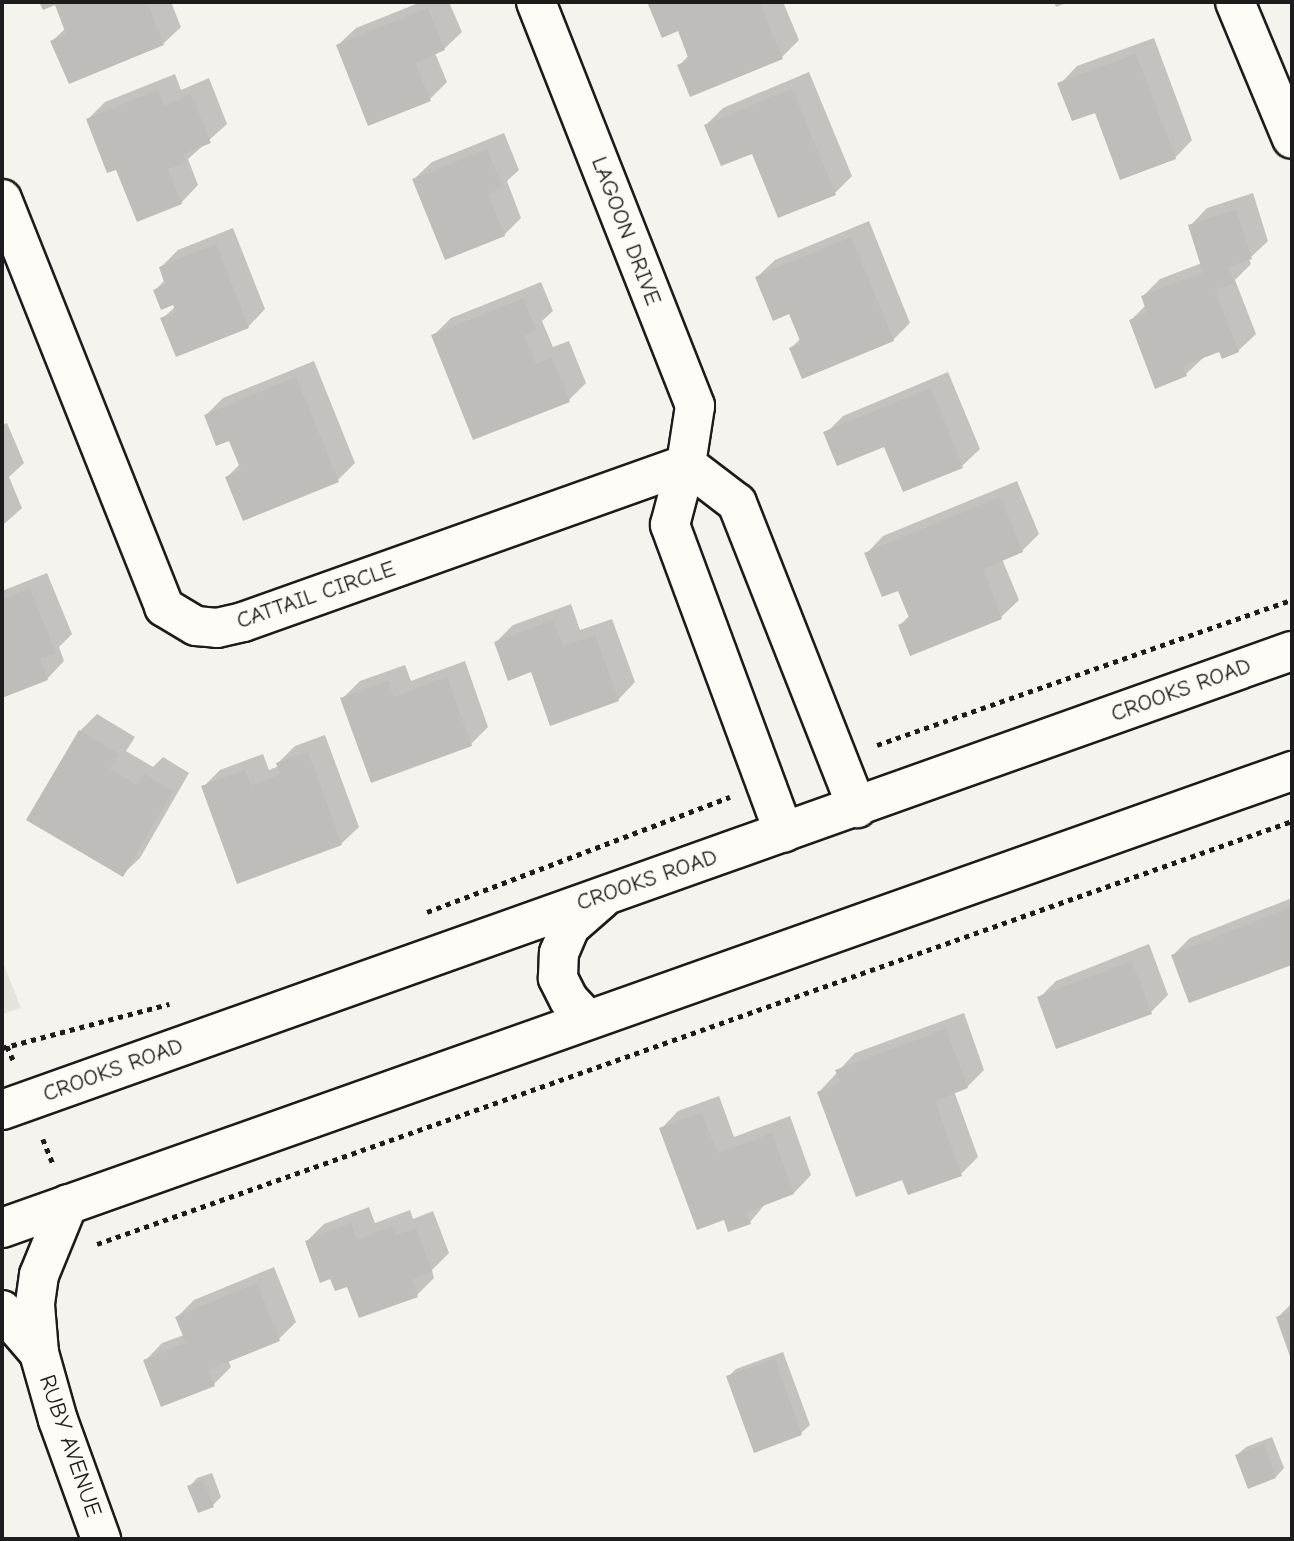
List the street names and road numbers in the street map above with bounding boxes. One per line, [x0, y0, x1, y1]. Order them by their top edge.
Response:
street label: LAGOON DRIVE [585, 153, 667, 309]
street label: CATTAIL CIRCLE [233, 555, 399, 635]
street label: CROOKS ROAD [1107, 652, 1255, 728]
street label: CROOKS ROAD [573, 843, 721, 917]
street label: CROOKS ROAD [39, 1032, 187, 1108]
street label: RUBY AVENUE [33, 1371, 107, 1521]

